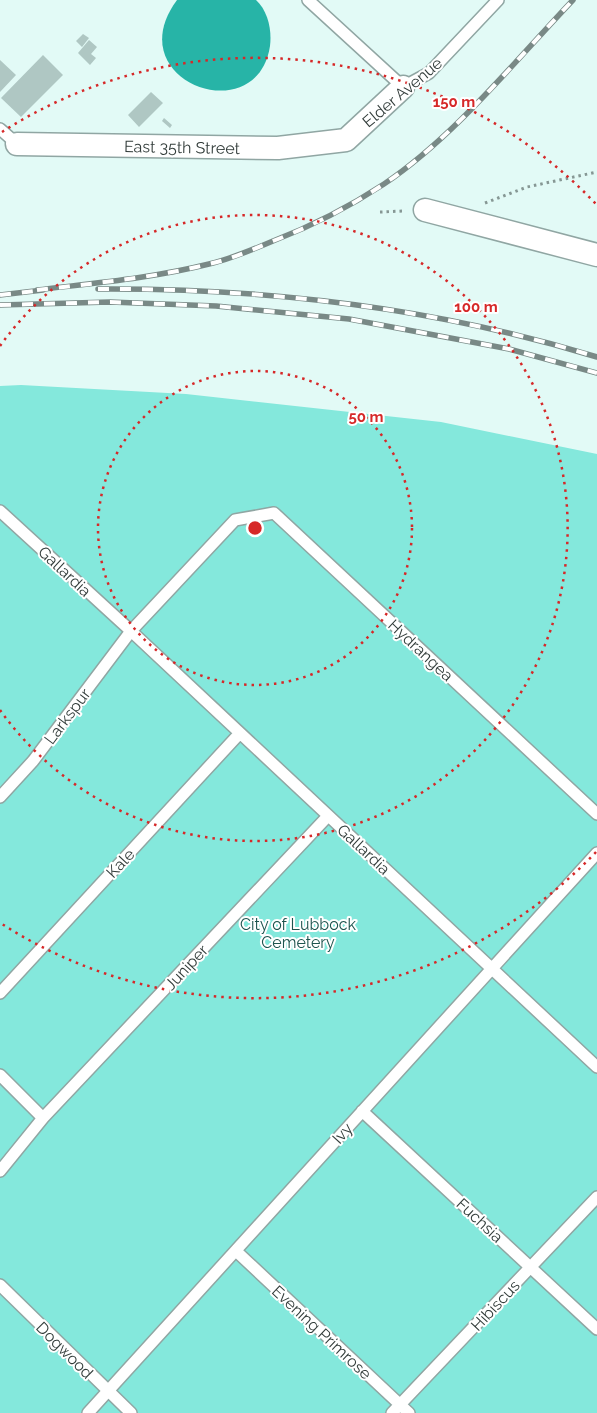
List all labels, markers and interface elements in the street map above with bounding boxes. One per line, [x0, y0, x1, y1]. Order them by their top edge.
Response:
street label: Elder Avenue [359, 53, 446, 131]
text: 150 m [433, 93, 475, 111]
street label: East 35th Street [124, 137, 241, 158]
text: 100 m [454, 298, 498, 316]
text: 50 m [348, 408, 384, 426]
centre of rings [246, 519, 264, 537]
street label: Gallardia [34, 542, 95, 601]
street label: Hydrangea [384, 616, 457, 685]
street label: Larkspur [40, 684, 95, 748]
street label: Gallardia [333, 820, 394, 879]
street label: Kale [102, 845, 138, 882]
park label: City of Lubbock Cemetery [240, 915, 356, 952]
street label: Juniper [161, 941, 212, 994]
street label: Ivy [328, 1119, 357, 1148]
street label: Fuchsia [453, 1194, 507, 1247]
street label: Hibiscus [467, 1276, 524, 1335]
street label: Evening Primrose [268, 1281, 375, 1383]
street label: Dogwood [32, 1318, 97, 1383]

